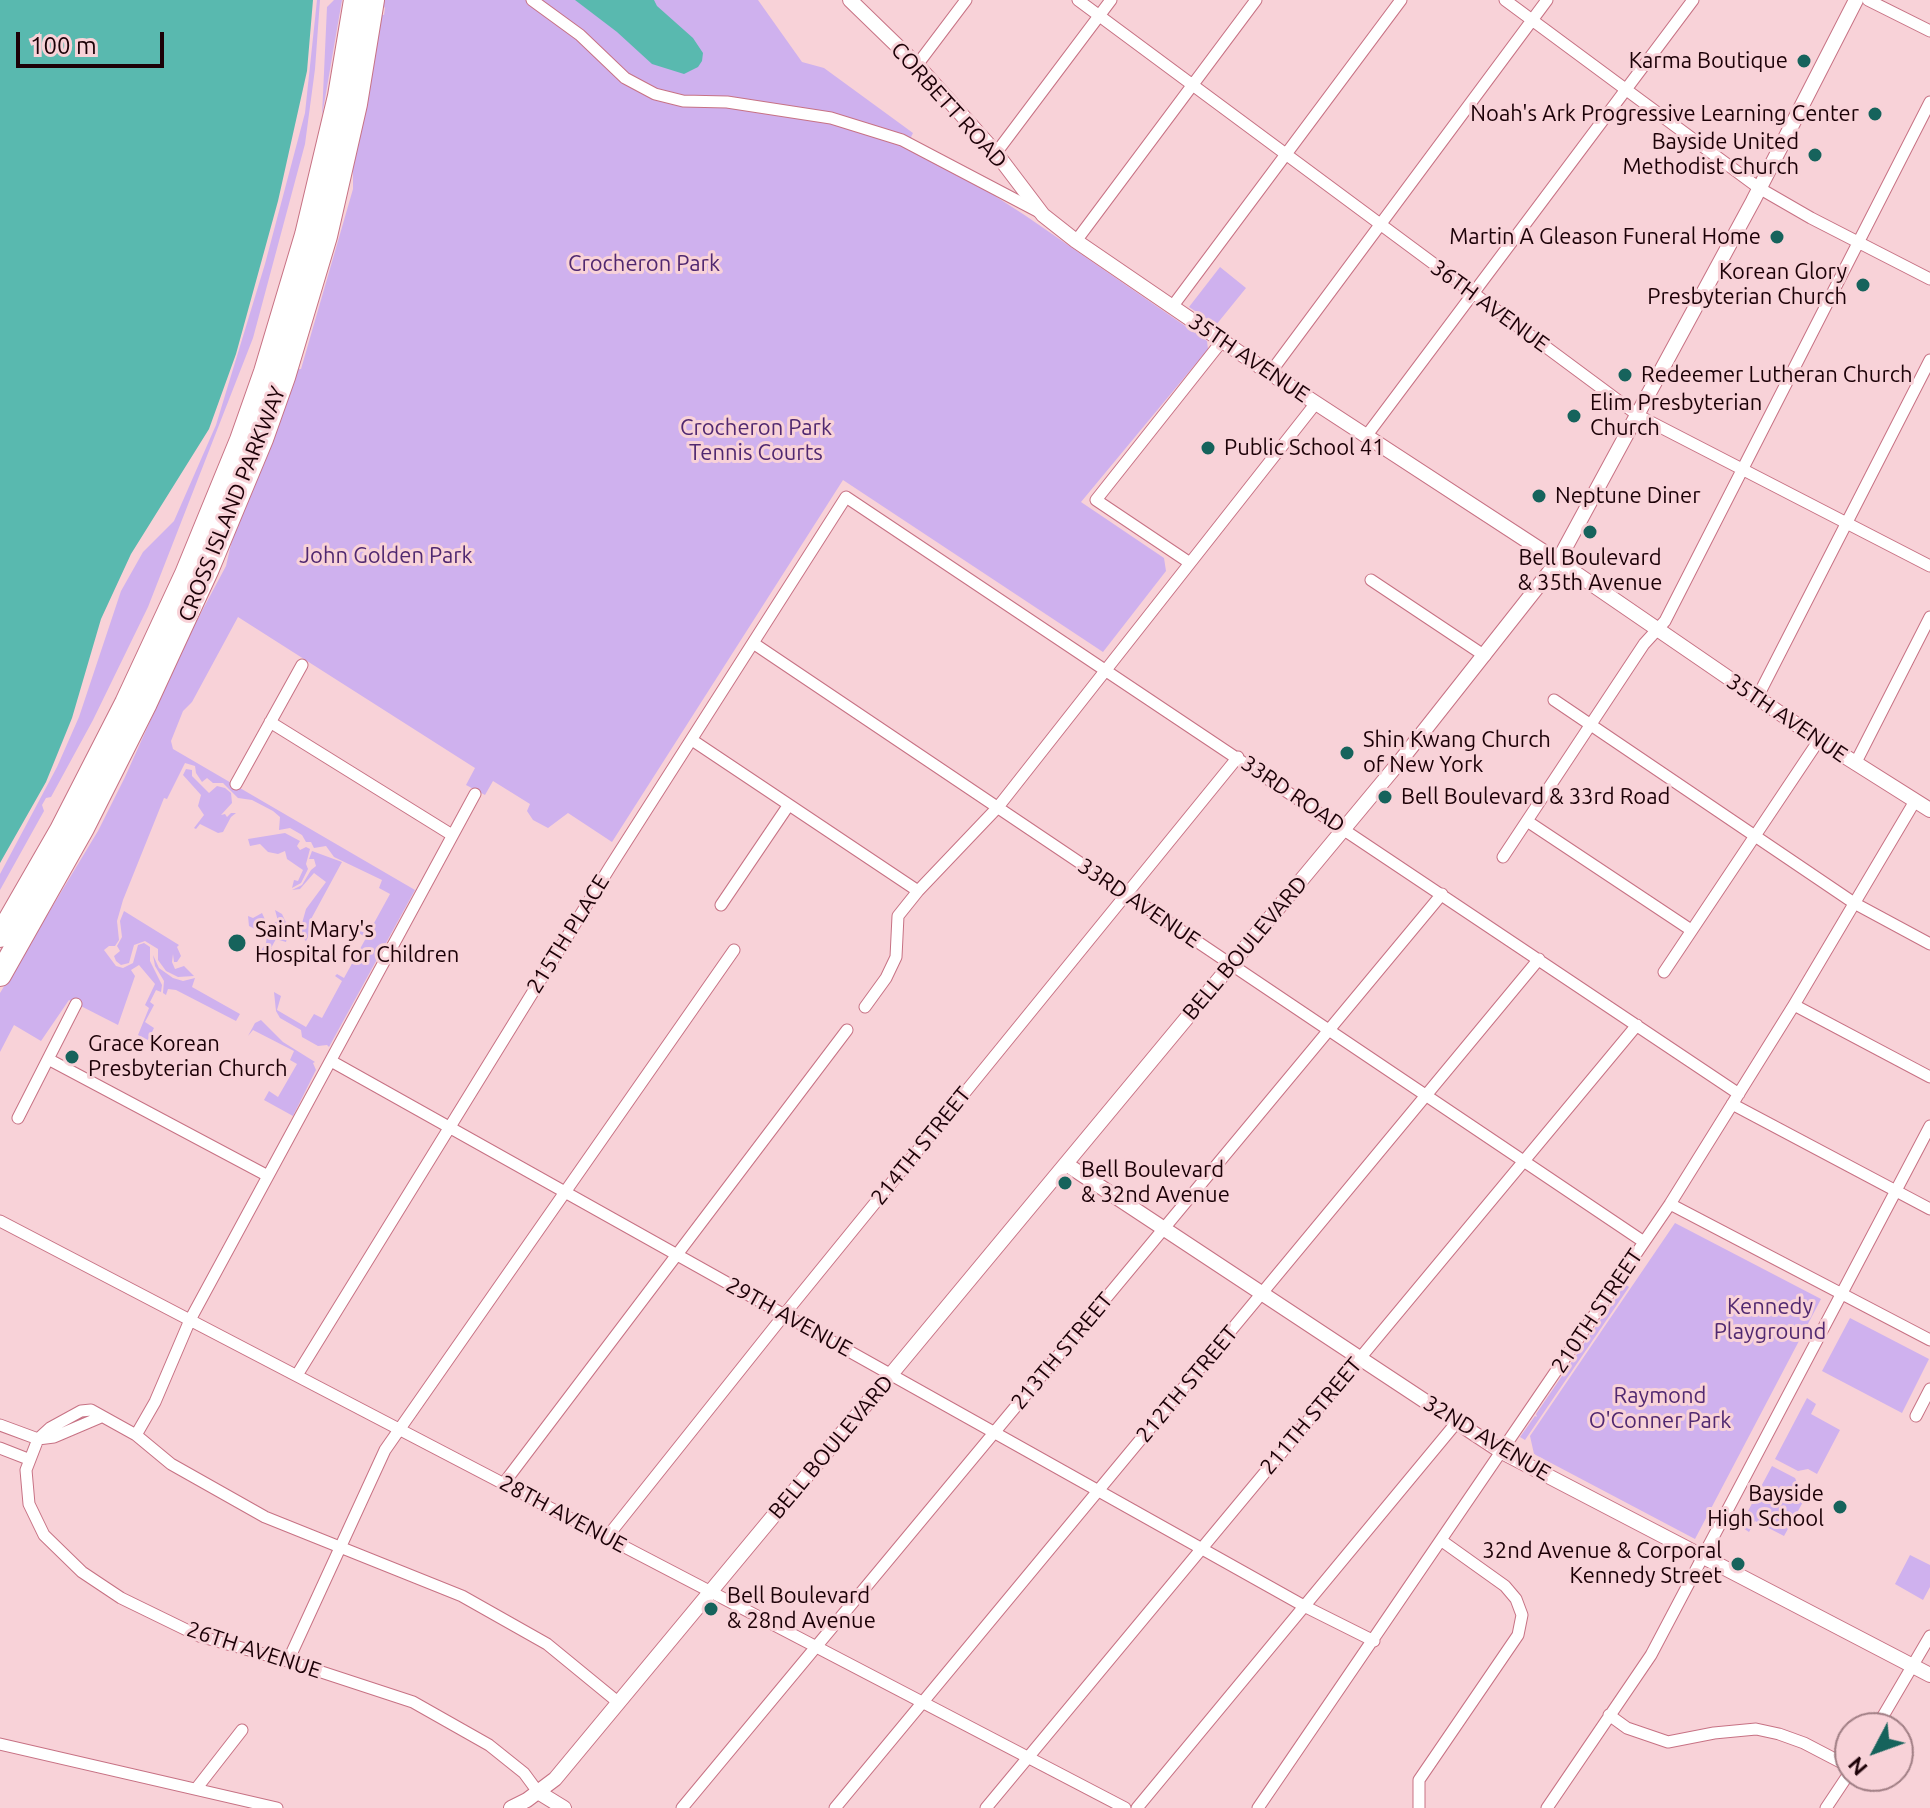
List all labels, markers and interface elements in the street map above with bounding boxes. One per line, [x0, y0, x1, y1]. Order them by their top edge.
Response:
scale bar [20, 16, 168, 66]
text: 100 m [30, 32, 97, 59]
street label: CORBETT ROAD [885, 36, 1013, 174]
place label: Karma Boutique [1629, 48, 1788, 74]
marker: Karma Boutique [1795, 52, 1813, 70]
place label: Noah's Ark Progressive Learning Center [1470, 101, 1859, 127]
marker: Noah's Ark Progressive Learning Center [1866, 105, 1884, 123]
place label: Bayside United Methodist Church [1622, 129, 1799, 180]
marker: Bayside United Methodist Church [1806, 146, 1824, 164]
place label: Martin A Gleason Funeral Home [1449, 224, 1761, 250]
marker: Martin A Gleason Funeral Home [1768, 228, 1786, 246]
park label: Crocheron Park [568, 251, 720, 277]
street label: 36TH AVENUE [1426, 254, 1554, 358]
place label: Korean Glory Presbyterian Church [1647, 259, 1847, 310]
marker: Korean Glory Presbyterian Church [1854, 276, 1872, 294]
street label: 35TH AVENUE [1184, 308, 1314, 408]
place label: Redeemer Lutheran Church [1641, 362, 1913, 388]
marker: Redeemer Lutheran Church [1616, 366, 1634, 384]
street label: CROSS ISLAND PARKWAY [173, 383, 291, 625]
place label: Elim Presbyterian Church [1590, 390, 1762, 442]
marker: Elim Presbyterian Church [1565, 407, 1583, 425]
park label: Crocheron Park Tennis Courts [680, 415, 832, 466]
place label: Public School 41 [1224, 435, 1385, 461]
marker: Public School 41 [1199, 439, 1217, 457]
place label: Neptune Diner [1555, 483, 1701, 509]
marker: Neptune Diner [1530, 487, 1548, 505]
marker: Bell Boulevard & 35th Avenue [1581, 523, 1599, 541]
park label: John Golden Park [299, 543, 473, 569]
place label: Bell Boulevard & 35th Avenue [1518, 545, 1662, 596]
street label: 35TH AVENUE [1722, 668, 1852, 768]
place label: Shin Kwang Church of New York [1363, 727, 1551, 778]
marker: Shin Kwang Church of New York [1338, 744, 1356, 762]
street label: 33RD ROAD [1236, 750, 1350, 838]
place label: Bell Boulevard & 33rd Road [1401, 784, 1670, 810]
marker: Bell Boulevard & 33rd Road [1376, 788, 1394, 806]
street label: 33RD AVENUE [1073, 852, 1205, 954]
street label: 215TH PLACE [521, 870, 615, 998]
street label: BELL BOULEVARD [1177, 871, 1313, 1025]
place label: Saint Mary's Hospital for Children [255, 917, 459, 968]
marker: Saint Mary's Hospital for Children [226, 932, 248, 954]
place label: Grace Korean Presbyterian Church [88, 1031, 288, 1082]
marker: Grace Korean Presbyterian Church [63, 1048, 81, 1066]
street label: 214TH STREET [865, 1082, 977, 1210]
place label: Bell Boulevard & 32nd Avenue [1081, 1157, 1230, 1208]
marker: Bell Boulevard & 32nd Avenue [1056, 1174, 1074, 1192]
street label: 210TH STREET [1546, 1244, 1648, 1378]
street label: 29TH AVENUE [721, 1272, 857, 1362]
street label: 213TH STREET [1006, 1287, 1118, 1415]
park label: Kennedy Playground [1714, 1294, 1826, 1346]
street label: 212TH STREET [1131, 1320, 1243, 1448]
street label: 211TH STREET [1255, 1352, 1367, 1480]
street label: BELL BOULEVARD [763, 1370, 899, 1524]
park label: Raymond O'Conner Park [1589, 1383, 1731, 1434]
street label: 32ND AVENUE [1419, 1390, 1555, 1486]
street label: 28TH AVENUE [495, 1469, 631, 1559]
place label: Bayside High School [1707, 1481, 1824, 1532]
marker: Bayside High School [1831, 1498, 1849, 1516]
place label: 32nd Avenue & Corporal Kennedy Street [1482, 1538, 1722, 1590]
marker: 32nd Avenue & Corporal Kennedy Street [1729, 1555, 1747, 1573]
place label: Bell Boulevard & 28nd Avenue [727, 1583, 876, 1634]
marker: Bell Boulevard & 28nd Avenue [702, 1600, 720, 1618]
street label: 26TH AVENUE [183, 1616, 325, 1684]
north arrow [1834, 1712, 1914, 1792]
text: N [1842, 1752, 1872, 1781]

